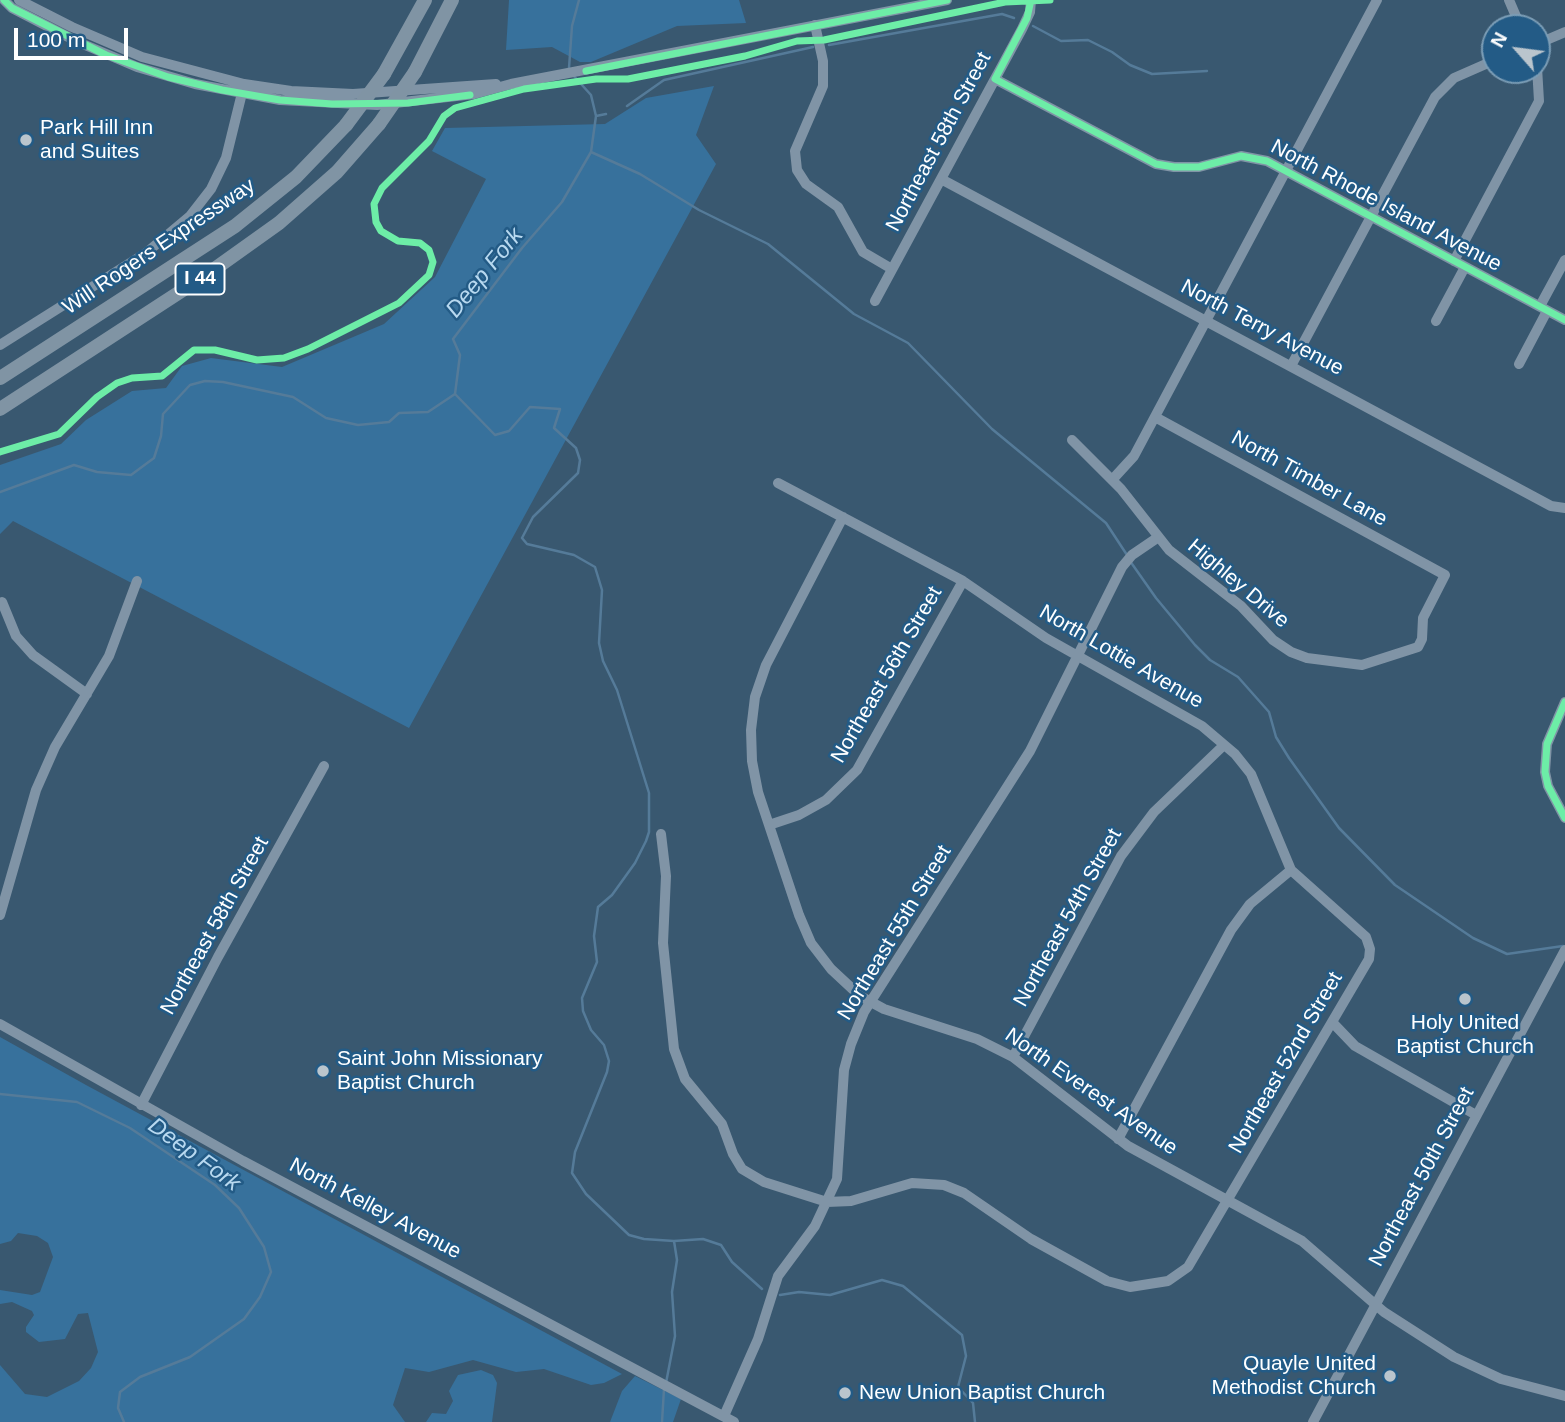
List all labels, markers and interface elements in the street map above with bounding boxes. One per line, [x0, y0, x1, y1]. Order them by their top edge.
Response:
scale bar [18, 14, 131, 58]
north arrow [1481, 14, 1551, 84]
text: 100 m [27, 28, 85, 51]
text: N [1486, 29, 1511, 51]
street label: Northeast 58th Street [881, 48, 997, 236]
place label: Park Hill Inn and Suites [40, 115, 153, 165]
marker: Park Hill Inn and Suites [18, 132, 34, 148]
street label: North Rhode Island Avenue [1266, 134, 1506, 278]
street label: Will Rogers Expressway [58, 173, 260, 321]
water label: Deep Fork [440, 223, 530, 323]
road number: I 44 [176, 264, 224, 294]
street label: North Terry Avenue [1176, 274, 1348, 382]
street label: North Timber Lane [1227, 426, 1391, 532]
street label: Highley Drive [1182, 534, 1294, 634]
street label: Northeast 56th Street [826, 582, 948, 768]
street label: North Lottie Avenue [1034, 600, 1208, 714]
street label: Northeast 54th Street [1009, 825, 1127, 1011]
street label: Northeast 58th Street [156, 833, 274, 1019]
street label: Northeast 55th Street [833, 841, 957, 1025]
street label: Northeast 52nd Street [1224, 968, 1348, 1158]
marker: Holy United Baptist Church [1457, 991, 1473, 1007]
place label: Holy United Baptist Church [1396, 1010, 1534, 1060]
street label: North Everest Avenue [1000, 1023, 1182, 1161]
place label: Saint John Missionary Baptist Church [337, 1046, 542, 1096]
marker: Saint John Missionary Baptist Church [315, 1063, 331, 1079]
street label: Northeast 50th Street [1364, 1083, 1480, 1271]
water label: Deep Fork [142, 1112, 246, 1198]
street label: North Kelley Avenue [285, 1153, 465, 1265]
place label: Quayle United Methodist Church [1211, 1351, 1376, 1401]
marker: Quayle United Methodist Church [1382, 1368, 1398, 1384]
place label: New Union Baptist Church [859, 1380, 1105, 1406]
marker: New Union Baptist Church [837, 1385, 853, 1401]

